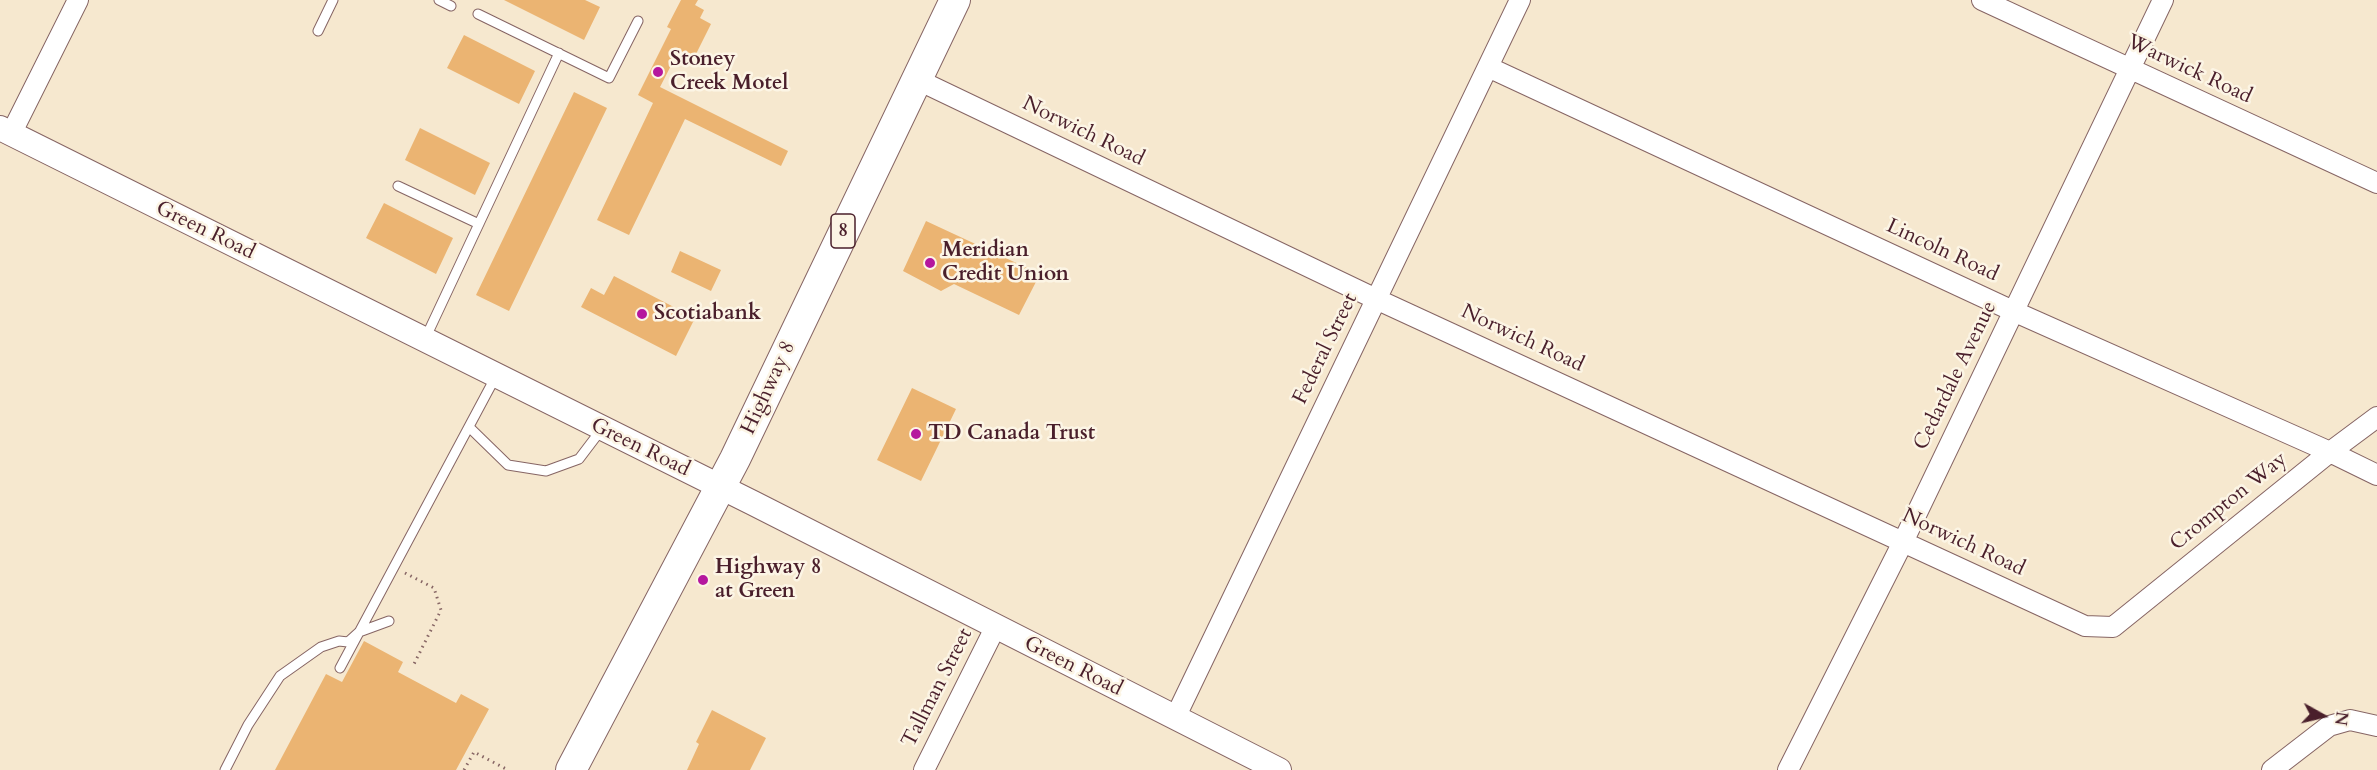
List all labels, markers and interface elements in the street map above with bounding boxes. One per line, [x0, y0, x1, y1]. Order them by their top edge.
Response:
street label: Warwick Road [2122, 30, 2256, 110]
place label: Stoney Creek Motel [670, 47, 788, 97]
marker: Stoney Creek Motel [651, 65, 665, 79]
street label: Norwich Road [1018, 92, 1148, 172]
street label: Green Road [151, 196, 259, 266]
road number: 8 [831, 214, 855, 248]
street label: Lincoln Road [1882, 214, 2002, 288]
place label: Meridian Credit Union [942, 238, 1069, 288]
marker: Meridian Credit Union [923, 256, 937, 270]
street label: Federal Street [1288, 289, 1364, 409]
street label: Cedardale Avenue [1909, 298, 2003, 454]
street label: Norwich Road [1457, 300, 1587, 378]
place label: Scotiabank [654, 301, 761, 327]
marker: Scotiabank [635, 307, 649, 321]
street label: Highway 8 [736, 337, 802, 439]
street label: Green Road [586, 413, 694, 483]
place label: TD Canada Trust [928, 421, 1095, 447]
marker: TD Canada Trust [909, 427, 923, 441]
street label: Crompton Way [2166, 447, 2292, 557]
street label: Norwich Road [1898, 504, 2028, 582]
place label: Highway 8 at Green [715, 555, 822, 605]
marker: Highway 8 at Green [696, 573, 710, 587]
street label: Tallman Street [897, 624, 979, 752]
street label: Green Road [1020, 631, 1126, 703]
north arrow [2293, 686, 2353, 746]
text: N [2329, 710, 2353, 727]

